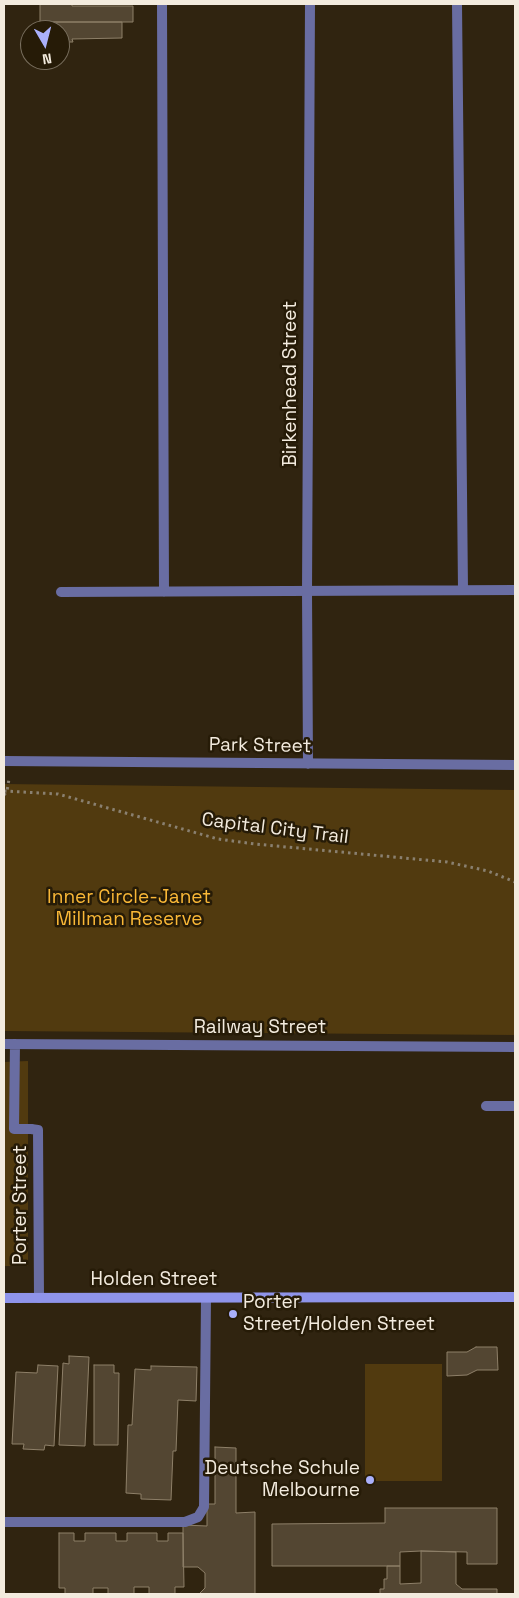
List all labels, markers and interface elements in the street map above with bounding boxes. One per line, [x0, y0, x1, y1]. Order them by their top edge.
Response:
north arrow [20, 20, 70, 70]
text: N [41, 49, 53, 68]
street label: Birkenhead Street [280, 301, 302, 467]
street label: Park Street [209, 734, 311, 758]
street label: Capital City Trail [200, 809, 350, 849]
park label: Inner Circle-Janet Millman Reserve [47, 887, 211, 931]
street label: Railway Street [194, 1017, 326, 1039]
street label: Porter Street [10, 1145, 32, 1265]
street label: Holden Street [91, 1269, 217, 1291]
place label: Porter Street/Holden Street [243, 1292, 435, 1336]
marker: Porter Street/Holden Street [227, 1308, 239, 1320]
place label: Deutsche Schule Melbourne [205, 1458, 360, 1502]
marker: Deutsche Schule Melbourne [364, 1474, 376, 1486]

